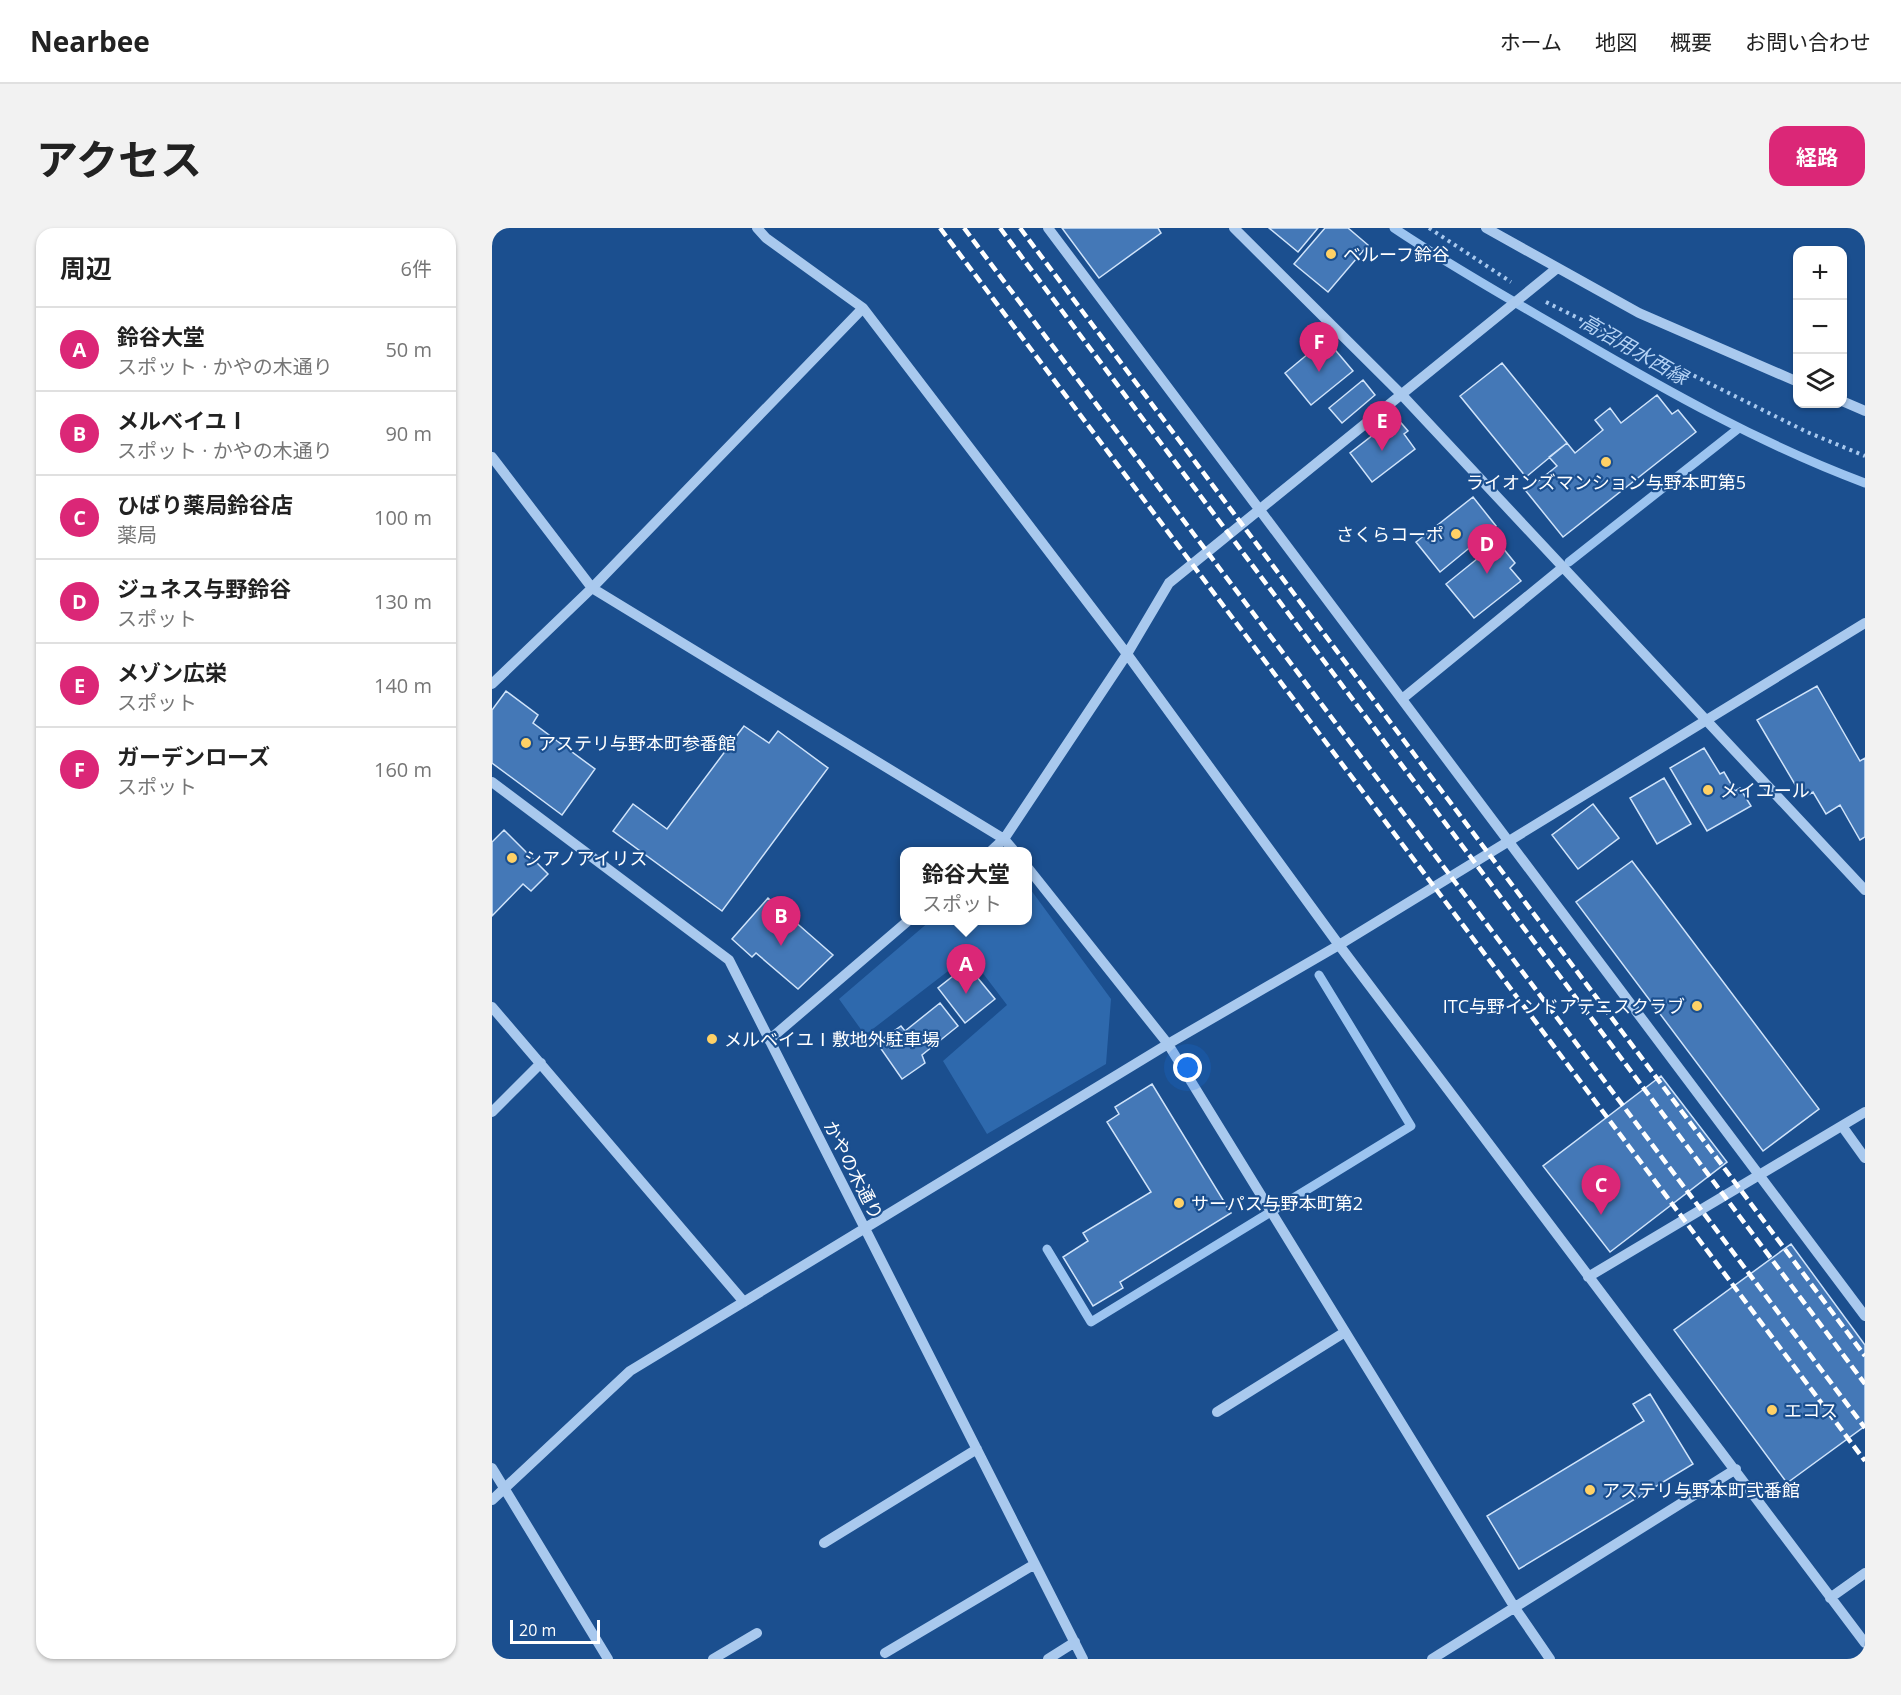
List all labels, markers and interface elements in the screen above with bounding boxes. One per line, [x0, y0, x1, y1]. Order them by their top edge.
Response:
text: Nearbee [30, 22, 150, 60]
text: ホーム [1500, 28, 1562, 56]
text: 地図 [1595, 28, 1637, 56]
text: 概要 [1670, 28, 1712, 56]
text: お問い合わせ [1745, 28, 1871, 56]
button: 経路 [1769, 126, 1865, 186]
text: アクセス [36, 130, 202, 187]
place label: ベルーフ鈴谷 [1343, 242, 1450, 266]
map controls [1793, 246, 1847, 408]
button: + [1793, 246, 1847, 300]
marker: ベルーフ鈴谷 [1324, 247, 1338, 261]
text: 周辺 [60, 250, 112, 286]
text: 6件 [401, 255, 432, 282]
button: − [1793, 300, 1847, 354]
water label: 高沼用水西縁 [1575, 307, 1694, 392]
text: 鈴谷大堂 [117, 321, 205, 351]
pin: F [1300, 322, 1338, 372]
text: A [73, 336, 86, 363]
text: 50 m [385, 336, 432, 363]
text: スポット · かやの木通り [117, 353, 333, 380]
button: layers [1793, 354, 1847, 408]
pin: E [1362, 402, 1402, 451]
text: メルベイユⅠ [117, 405, 249, 435]
text: B [73, 420, 86, 447]
text: 90 m [385, 420, 432, 447]
text: スポット · かやの木通り [117, 437, 333, 464]
marker: ライオンズマンション与野本町第5 [1599, 455, 1613, 469]
place label: ライオンズマンション与野本町第5 [1466, 470, 1746, 494]
text: ひばり薬局鈴谷店 [117, 489, 293, 519]
text: C [73, 504, 86, 531]
text: 100 m [374, 504, 432, 531]
text: 薬局 [117, 521, 157, 548]
place label: さくらコーポ [1336, 522, 1444, 546]
pin: D [1468, 524, 1506, 574]
marker: さくらコーポ [1449, 527, 1463, 541]
text: ジュネス与野鈴谷 [117, 573, 291, 603]
text: D [72, 588, 87, 615]
text: 130 m [374, 588, 432, 615]
text: スポット [117, 605, 197, 632]
text: メゾン広栄 [117, 657, 227, 687]
text: E [74, 672, 85, 699]
text: 140 m [374, 672, 432, 699]
text: スポット [117, 689, 197, 716]
place label: アステリ与野本町参番館 [538, 731, 736, 755]
marker: アステリ与野本町参番館 [519, 736, 533, 750]
text: ガーデンローズ [117, 741, 270, 771]
text: F [74, 756, 85, 783]
text: 160 m [374, 756, 432, 783]
text: スポット [117, 773, 197, 800]
place label: メイユール [1720, 778, 1810, 802]
marker: メイユール [1701, 783, 1715, 797]
place label: シアノアイリス [524, 846, 647, 870]
popup [900, 847, 1032, 925]
marker: シアノアイリス [505, 851, 519, 865]
text: 鈴谷大堂 [922, 858, 1010, 888]
text: スポット [922, 890, 1002, 917]
pin: B [762, 896, 800, 946]
pin: A [946, 944, 986, 994]
place label: ITC与野インドアテニスクラブ [1443, 994, 1685, 1018]
marker: ITC与野インドアテニスクラブ [1690, 999, 1704, 1013]
place label: メルベイユⅠ敷地外駐車場 [724, 1027, 940, 1051]
marker: メルベイユⅠ敷地外駐車場 [705, 1032, 719, 1046]
your location [1173, 1053, 1202, 1082]
street label: かやの木通り [819, 1116, 889, 1224]
pin: C [1582, 1166, 1620, 1215]
place label: サーパス与野本町第2 [1191, 1191, 1363, 1215]
marker: サーパス与野本町第2 [1172, 1196, 1186, 1210]
place label: エコス [1784, 1398, 1838, 1422]
marker: エコス [1765, 1403, 1779, 1417]
place label: アステリ与野本町弐番館 [1602, 1478, 1800, 1502]
marker: アステリ与野本町弐番館 [1583, 1483, 1597, 1497]
scale bar [510, 1617, 600, 1644]
text: 20 m [519, 1619, 556, 1641]

